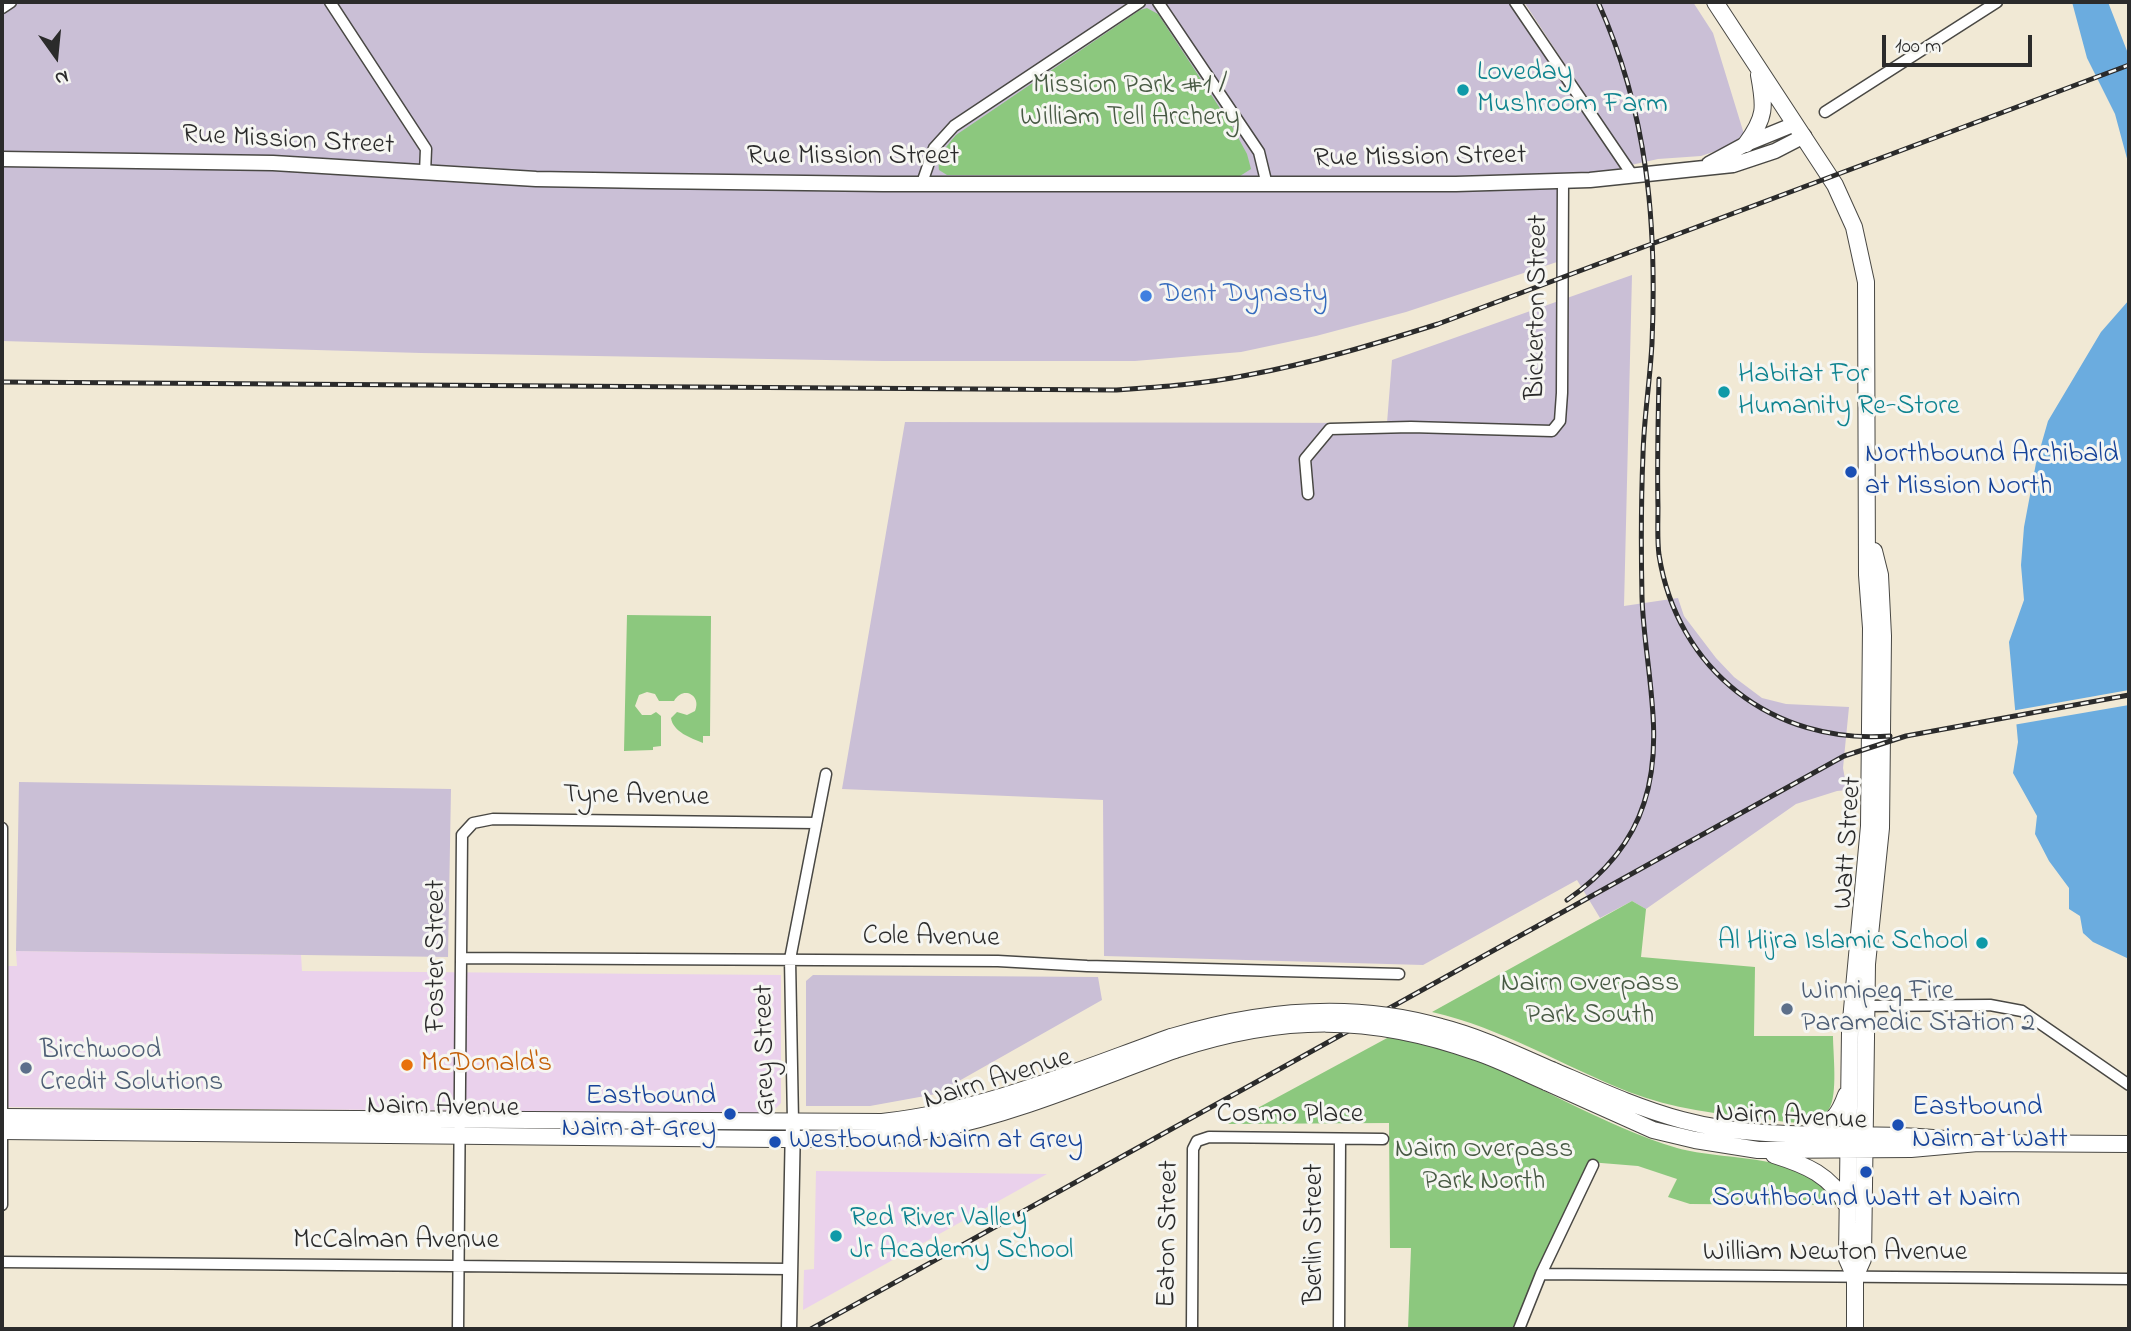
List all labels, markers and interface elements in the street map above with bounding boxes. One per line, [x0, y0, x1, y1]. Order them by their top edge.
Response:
north arrow [21, 21, 91, 91]
scale bar [1886, 21, 2036, 65]
text: 100 m [1895, 32, 1941, 62]
place label: Loveday Mushroom Farm [1477, 57, 1668, 123]
text: N [52, 62, 71, 91]
park label: Mission Park #1 / William Tell Archery [1020, 70, 1240, 136]
marker: Loveday Mushroom Farm [1455, 82, 1471, 98]
street label: Rue Mission Street [181, 120, 395, 164]
street label: Rue Mission Street [1313, 140, 1527, 178]
street label: Rue Mission Street [747, 141, 959, 175]
street label: Bickerton Street [1521, 214, 1557, 400]
place label: Dent Dynasty [1160, 279, 1328, 313]
marker: Dent Dynasty [1138, 288, 1154, 304]
place label: Habitat For Humanity Re-Store [1738, 359, 1960, 425]
marker: Habitat For Humanity Re-Store [1716, 384, 1732, 400]
place label: Northbound Archibald at Mission North [1865, 439, 2119, 505]
marker: Northbound Archibald at Mission North [1843, 464, 1859, 480]
street label: Watt Street [1829, 775, 1871, 911]
street label: Tyne Avenue [562, 780, 710, 816]
street label: Foster Street [421, 880, 455, 1032]
street label: Cole Avenue [862, 921, 1000, 957]
place label: Al Hijra Islamic School [1718, 926, 1968, 960]
marker: Al Hijra Islamic School [1974, 935, 1990, 951]
park label: Nairn Overpass Park South [1501, 968, 1679, 1034]
place label: Winnipeg Fire Paramedic Station 2 [1801, 976, 2035, 1042]
street label: Grey Street [749, 984, 785, 1116]
marker: Winnipeg Fire Paramedic Station 2 [1779, 1001, 1795, 1017]
place label: Birchwood Credit Solutions [40, 1035, 223, 1101]
street label: Nairn Avenue [920, 1043, 1076, 1119]
place label: McDonald's [421, 1048, 552, 1082]
marker: McDonald's [399, 1057, 415, 1073]
marker: Birchwood Credit Solutions [18, 1060, 34, 1076]
place label: Eastbound Nairn at Grey [562, 1081, 716, 1147]
street label: Nairn Avenue [367, 1091, 519, 1127]
place label: Eastbound Nairn at Watt [1912, 1092, 2068, 1158]
street label: Nairn Avenue [1714, 1098, 1868, 1140]
street label: Cosmo Place [1217, 1099, 1363, 1133]
marker: Eastbound Nairn at Grey [722, 1106, 738, 1122]
marker: Eastbound Nairn at Watt [1890, 1117, 1906, 1133]
place label: Westbound Nairn at Grey [789, 1125, 1083, 1159]
marker: Westbound Nairn at Grey [767, 1134, 783, 1150]
park label: Nairn Overpass Park North [1395, 1134, 1573, 1200]
street label: Eaton Street [1152, 1160, 1188, 1308]
street label: Berlin Street [1299, 1163, 1333, 1305]
marker: Southbound Watt at Nairn [1858, 1164, 1874, 1180]
place label: Southbound Watt at Nairn [1712, 1183, 2020, 1217]
place label: Red River Valley Jr Academy School [850, 1203, 1073, 1269]
street label: McCalman Avenue [293, 1225, 499, 1259]
marker: Red River Valley Jr Academy School [828, 1228, 844, 1244]
street label: William Newton Avenue [1703, 1237, 1967, 1271]

